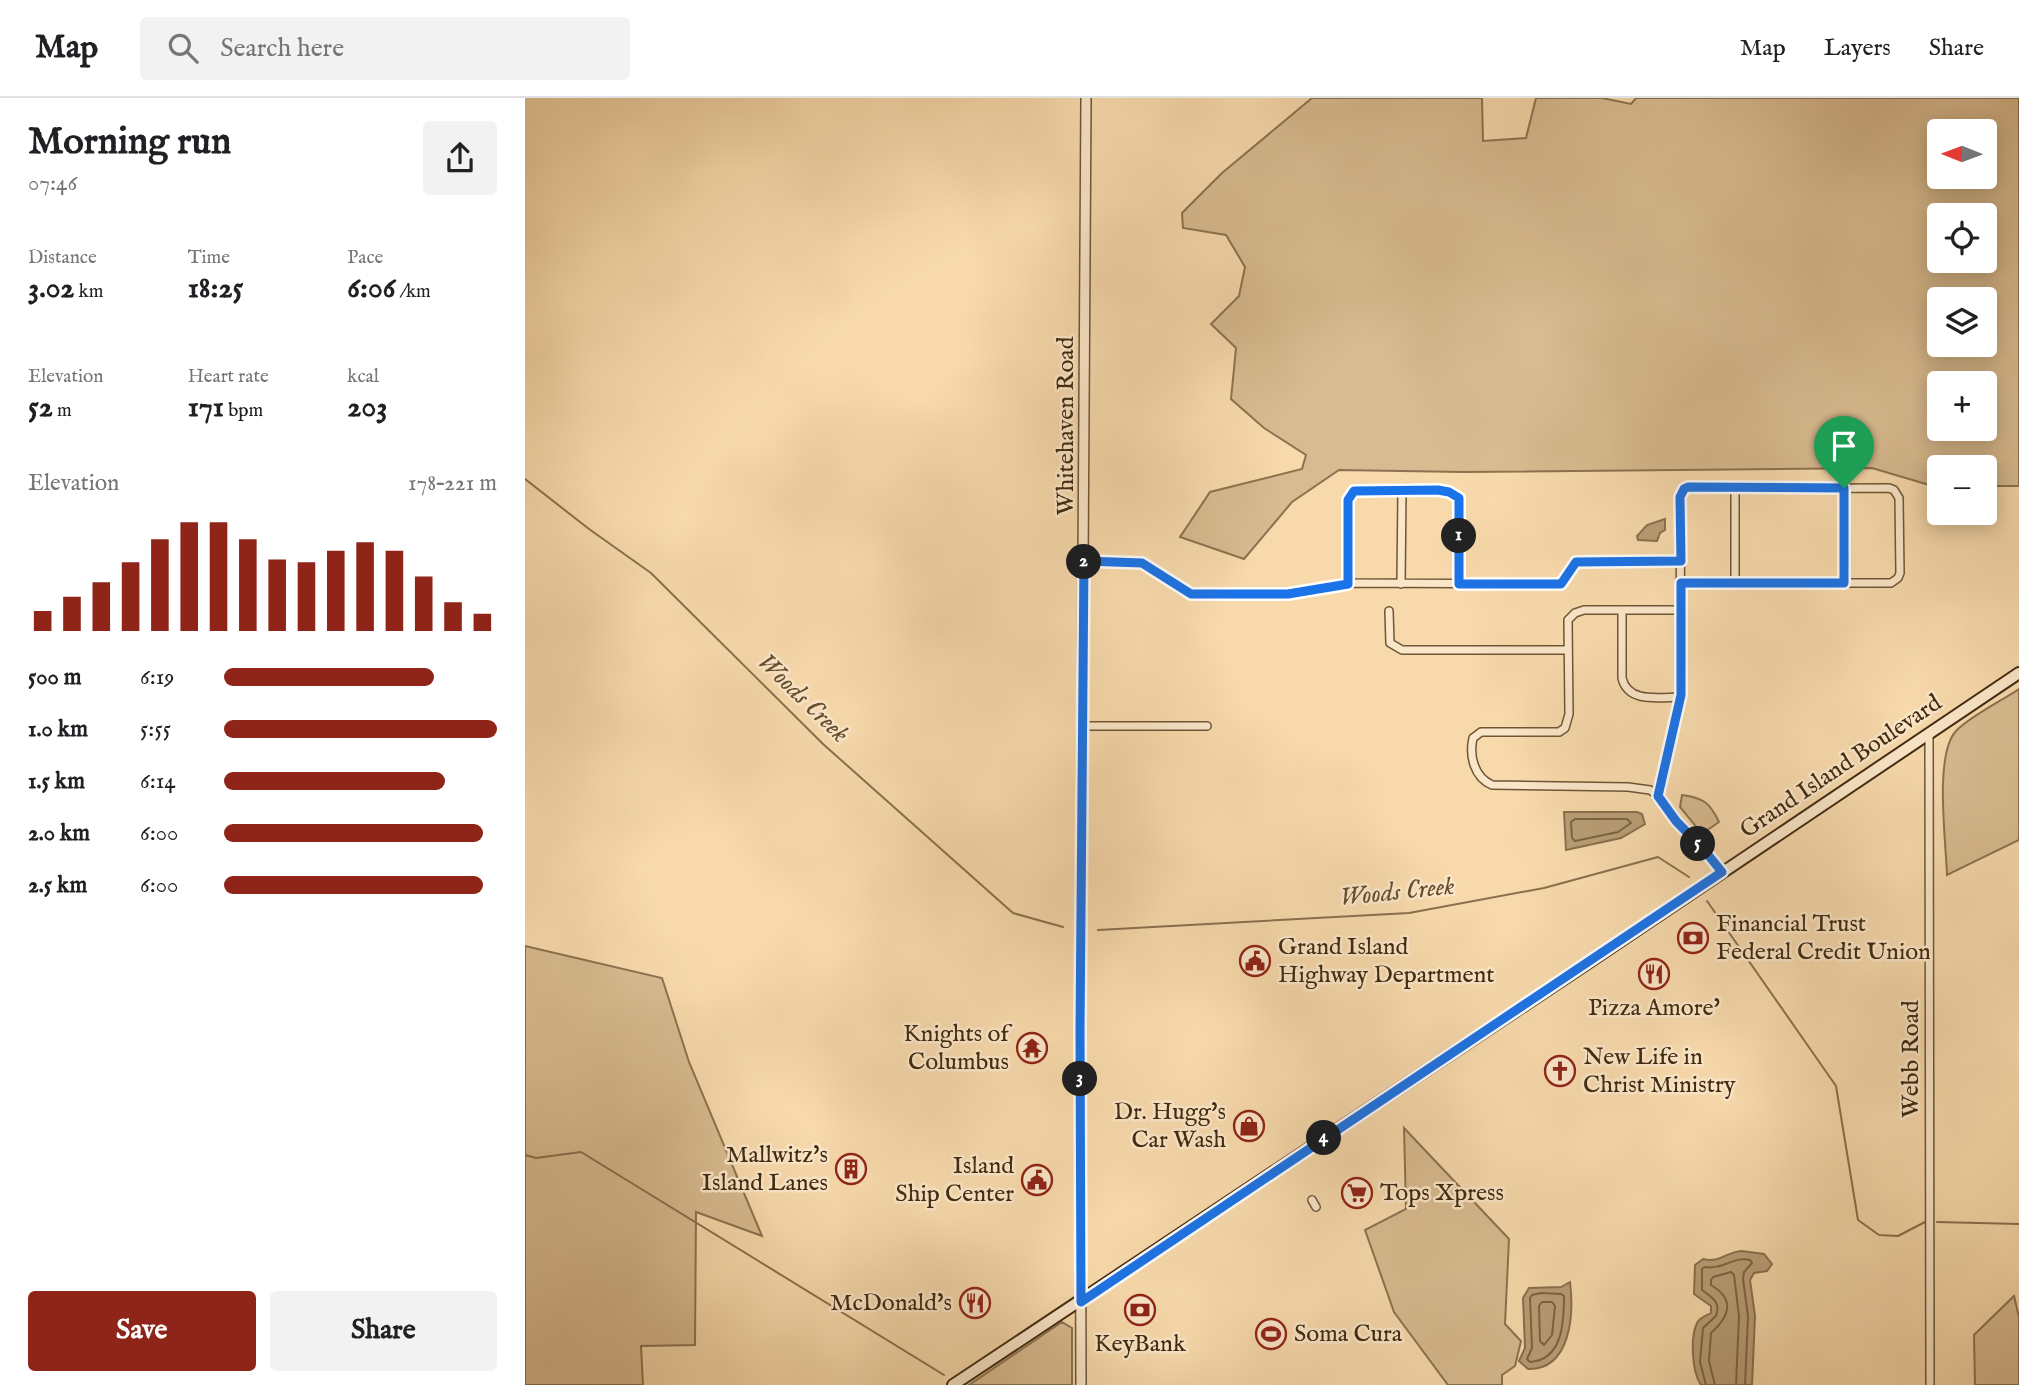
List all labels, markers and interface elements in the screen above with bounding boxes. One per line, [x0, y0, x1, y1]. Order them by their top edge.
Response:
search box [140, 17, 630, 80]
text: Map [35, 27, 98, 69]
icon: search [164, 29, 202, 67]
text: Search here [220, 32, 344, 65]
text: Map [1740, 33, 1786, 64]
text: Layers [1824, 33, 1891, 64]
text: Share [1929, 33, 1984, 64]
text: Morning run [28, 119, 231, 167]
north arrow [1927, 119, 1997, 189]
map controls [1927, 119, 1997, 525]
button: share [423, 121, 497, 195]
text: 07:46 [28, 169, 77, 198]
button: locate [1927, 203, 1997, 273]
text: Distance [28, 246, 97, 270]
text: Time [188, 246, 230, 270]
text: Pace [347, 246, 383, 270]
text: 3.02 [28, 270, 74, 308]
text: 18:25 [188, 270, 243, 308]
text: 6:06 [347, 270, 395, 308]
text: km [74, 280, 103, 304]
text: /km [395, 280, 431, 304]
button: layers [1927, 287, 1997, 357]
street label: Whitehaven Road [1051, 336, 1082, 516]
text: Elevation [28, 365, 103, 389]
text: Heart rate [188, 365, 269, 389]
text: kcal [347, 365, 379, 389]
button: + [1927, 371, 1997, 441]
text: 52 [28, 389, 53, 427]
text: 171 [188, 389, 224, 427]
text: 203 [347, 389, 387, 427]
text: m [53, 399, 72, 423]
text: bpm [224, 399, 263, 423]
pin [1814, 416, 1874, 488]
icon: arrive [1825, 427, 1863, 465]
button: − [1927, 455, 1997, 525]
text: Elevation [28, 469, 119, 498]
text: 178–221 m [408, 469, 497, 498]
pin: 1 [1441, 518, 1476, 554]
text: 1 [1455, 523, 1462, 547]
pin: 2 [1067, 545, 1101, 580]
text: 2 [1079, 549, 1088, 573]
water label: Woods Creek [750, 646, 856, 750]
text: 500 m [28, 663, 82, 692]
text: 6:19 [140, 663, 174, 692]
street label: Grand Island Boulevard [1734, 688, 1948, 846]
text: 1.0 km [28, 715, 88, 744]
text: 5:55 [140, 715, 171, 744]
text: 1.5 km [28, 767, 85, 796]
text: 6:14 [140, 767, 176, 796]
text: 2.0 km [28, 819, 90, 848]
text: 6:00 [140, 819, 178, 848]
pin: 5 [1681, 826, 1715, 862]
text: 5 [1694, 831, 1701, 855]
water label: Woods Creek [1338, 869, 1457, 914]
text: 2.5 km [28, 871, 87, 900]
text: 6:00 [140, 871, 178, 900]
place label: Financial Trust Federal Credit Union [1716, 909, 1931, 968]
bank icon: Financial Trust Federal Credit Union [1676, 921, 1710, 955]
place label: Grand Island Highway Department [1278, 932, 1495, 991]
public building icon: Grand Island Highway Department [1238, 944, 1272, 978]
restaurant icon: Pizza Amore' [1637, 957, 1671, 991]
place label: Pizza Amore' [1588, 993, 1720, 1024]
street label: Webb Road [1896, 1000, 1927, 1118]
place label: Knights of Columbus [903, 1019, 1013, 1078]
temple icon: Knights of Columbus [1015, 1031, 1049, 1065]
place label: New Life in Christ Ministry [1583, 1042, 1736, 1101]
church icon: New Life in Christ Ministry [1543, 1054, 1577, 1088]
pin: 3 [1063, 1062, 1097, 1096]
text: 3 [1076, 1066, 1083, 1090]
place label: Dr. Hugg's Car Wash [1114, 1097, 1226, 1156]
shop icon: Dr. Hugg's Car Wash [1232, 1109, 1266, 1143]
pin: 4 [1307, 1121, 1341, 1156]
text: 4 [1319, 1125, 1328, 1149]
place label: Mallwitz's Island Lanes [702, 1140, 828, 1199]
place label: Island Ship Center [895, 1151, 1014, 1210]
building icon: Mallwitz's Island Lanes [834, 1152, 868, 1186]
public building icon: Island Ship Center [1020, 1163, 1054, 1197]
supermarket icon: Tops Xpress [1340, 1176, 1374, 1210]
place label: Tops Xpress [1380, 1178, 1504, 1209]
restaurant icon: McDonald's [958, 1286, 992, 1320]
place label: McDonald's [830, 1288, 952, 1319]
button: Save [28, 1291, 256, 1371]
button: Share [270, 1291, 497, 1371]
bank icon: KeyBank [1123, 1293, 1157, 1327]
sports icon: Soma Cura [1254, 1317, 1288, 1351]
place label: Soma Cura [1294, 1319, 1403, 1350]
place label: KeyBank [1094, 1329, 1186, 1360]

